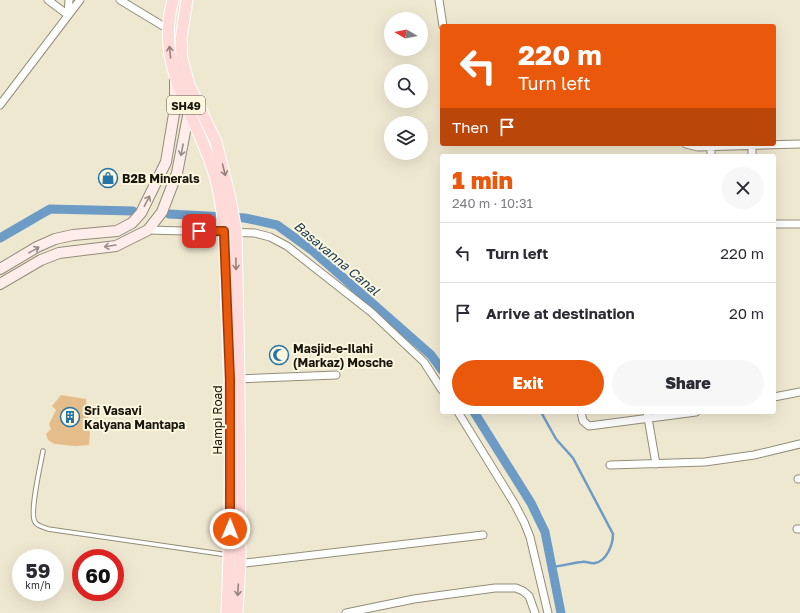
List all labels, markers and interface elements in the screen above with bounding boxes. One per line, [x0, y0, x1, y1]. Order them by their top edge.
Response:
north arrow [384, 12, 428, 56]
map controls [384, 12, 428, 160]
text: 220 m [518, 38, 602, 71]
icon: left [452, 40, 504, 92]
one-way arrow [166, 46, 174, 59]
button: search [384, 64, 428, 108]
text: Turn left [518, 72, 591, 94]
road number: SH49 [167, 96, 205, 114]
button: layers [384, 116, 428, 160]
icon: arrive [496, 116, 518, 138]
text: Then [452, 118, 488, 136]
one-way arrow [178, 143, 186, 156]
one-way arrow [220, 164, 228, 177]
text: 1 min [452, 165, 513, 194]
shop icon: B2B Minerals [97, 167, 119, 189]
button: close [722, 167, 764, 209]
place label: B2B Minerals [122, 171, 200, 186]
text: 240 m · 10:31 [452, 195, 533, 211]
one-way arrow [144, 196, 151, 208]
pin [182, 214, 216, 248]
water label: Basavanna Canal [291, 218, 384, 299]
icon: arrive [188, 220, 210, 242]
one-way arrow [104, 242, 117, 250]
icon: left [452, 242, 474, 264]
text: Turn left [486, 244, 548, 262]
text: 220 m [720, 244, 764, 262]
one-way arrow [28, 245, 40, 253]
one-way arrow [232, 257, 240, 270]
icon: arrive [452, 302, 474, 324]
text: Arrive at destination [486, 304, 635, 322]
text: 20 m [729, 304, 764, 322]
place label: Masjid-e-Ilahi (Markaz) Mosche [293, 341, 393, 370]
mosque icon: Masjid-e-Ilahi (Markaz) Mosche [268, 344, 290, 366]
button: Exit [452, 360, 604, 406]
button: Share [612, 360, 764, 406]
street label: Hampi Road [210, 385, 225, 455]
place label: Sri Vasavi Kalyana Mantapa [84, 403, 185, 432]
building icon: Sri Vasavi Kalyana Mantapa [59, 406, 81, 428]
position arrow [209, 508, 251, 550]
speed limit sign: 60 [72, 549, 124, 601]
text: 59 [26, 558, 50, 582]
text: km/h [25, 579, 51, 591]
one-way arrow [235, 583, 242, 596]

